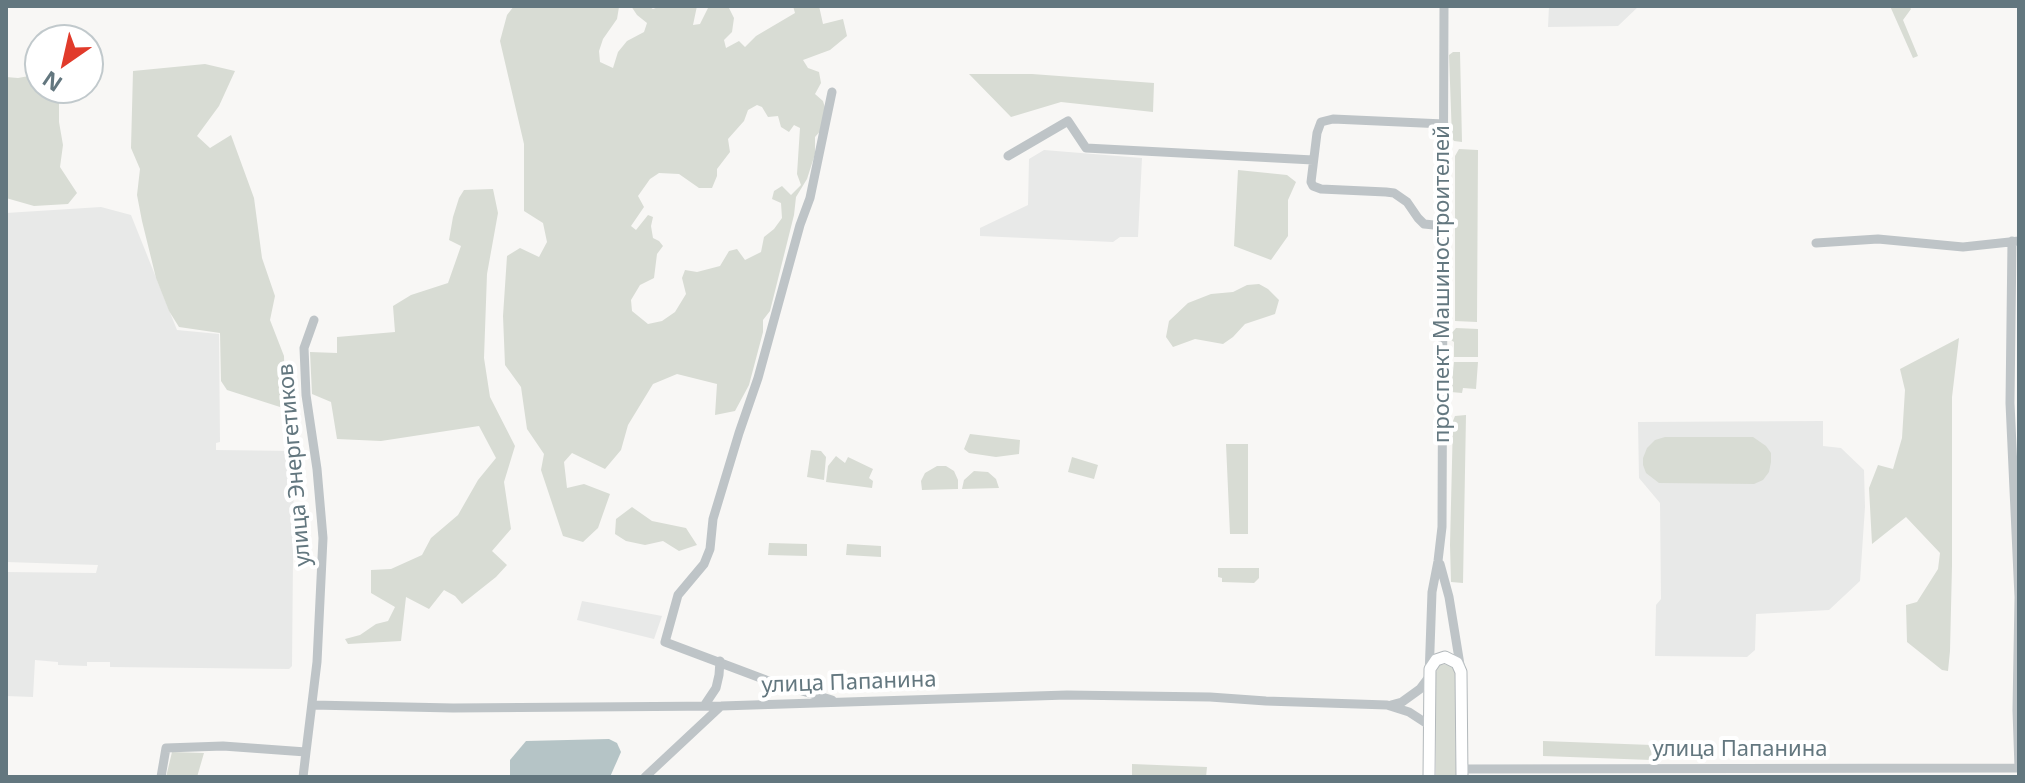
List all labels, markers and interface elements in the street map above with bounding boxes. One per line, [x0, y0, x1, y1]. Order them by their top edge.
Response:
north arrow [24, 24, 104, 104]
text: N [36, 65, 68, 100]
street label: проспект Машиностроителей [1430, 125, 1456, 443]
street label: улица Энергетиков [273, 363, 317, 567]
street label: улица Папанина [761, 667, 937, 699]
street label: улица Папанина [1653, 737, 1827, 763]

